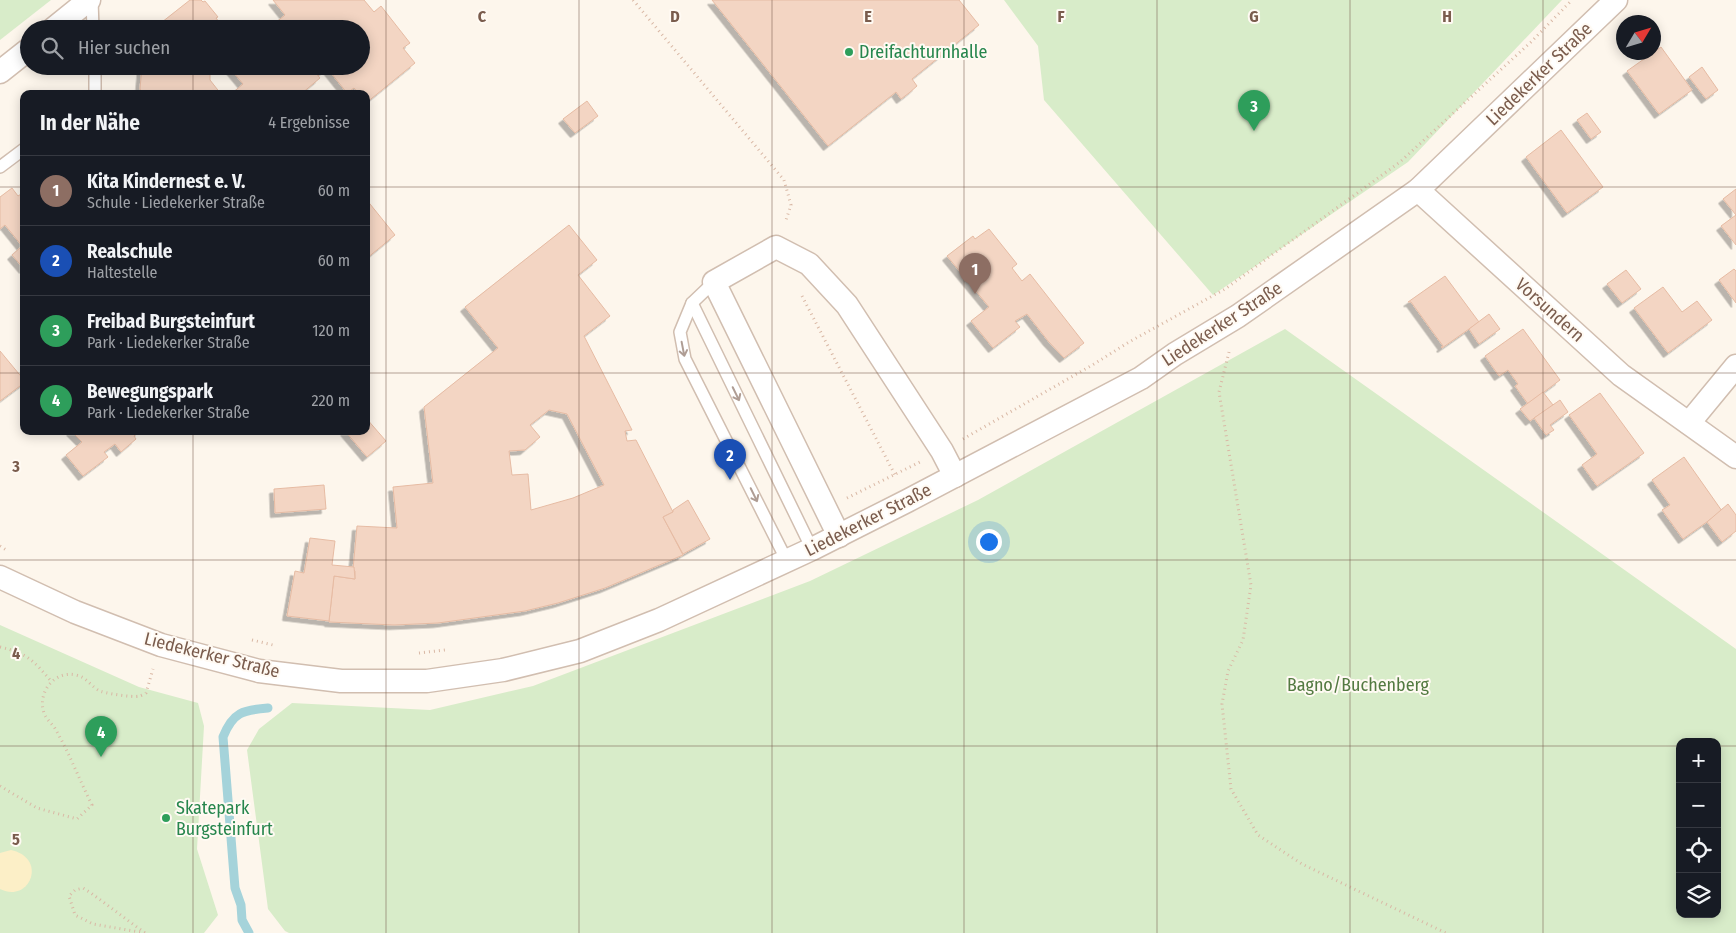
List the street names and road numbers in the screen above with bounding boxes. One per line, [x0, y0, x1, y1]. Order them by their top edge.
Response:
street label: Liedekerker Straße [1481, 18, 1597, 130]
street label: Vorsundern [1511, 273, 1589, 347]
street label: Liedekerker Straße [1158, 277, 1286, 371]
street label: Liedekerker Straße [801, 479, 935, 561]
street label: Liedekerker Straße [142, 628, 282, 682]

